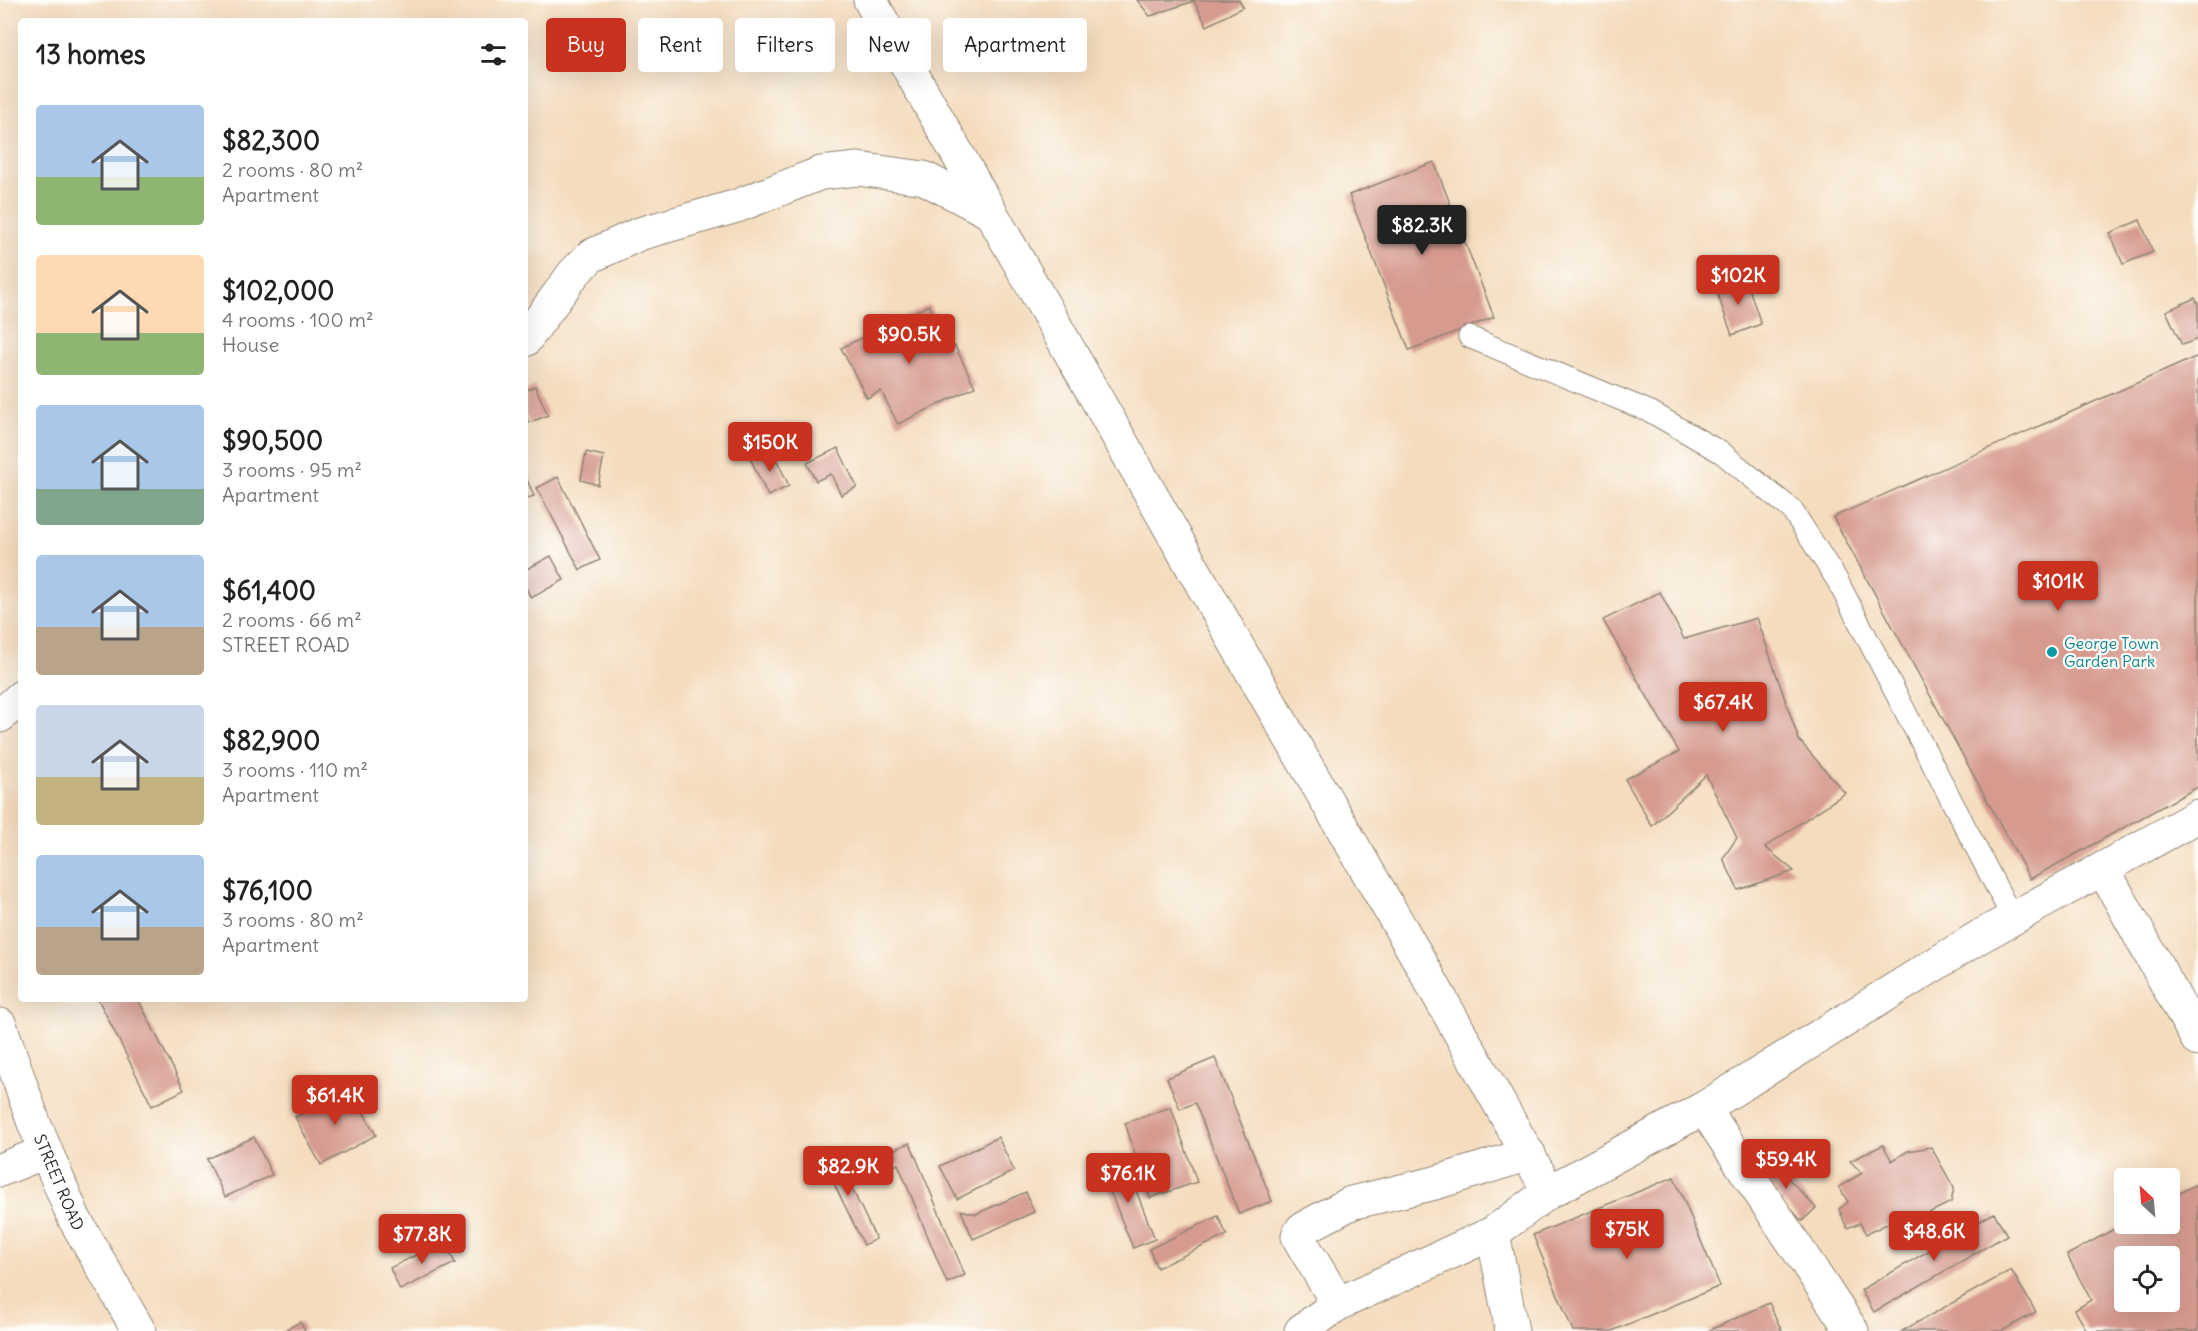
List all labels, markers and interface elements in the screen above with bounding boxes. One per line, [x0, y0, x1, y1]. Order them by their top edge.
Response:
chip: Buy [546, 18, 626, 72]
chip: Rent [638, 18, 723, 72]
chip: Filters [735, 18, 835, 72]
chip: New [847, 18, 931, 72]
chip: Apartment [943, 18, 1087, 72]
text: 13 homes [36, 38, 146, 71]
icon: filters [477, 38, 510, 71]
text: $82,300 [222, 124, 320, 157]
icon: home [84, 129, 156, 201]
text: 2 rooms · 80 m² [222, 157, 363, 182]
text: Apartment [222, 182, 319, 207]
pin: $82.3K [1373, 205, 1471, 256]
text: $82.3K [1391, 212, 1453, 237]
pin: $102K [1696, 255, 1780, 306]
text: $102K [1710, 262, 1766, 287]
text: $102,000 [222, 274, 334, 307]
icon: home [84, 279, 156, 351]
text: 4 rooms · 100 m² [222, 307, 373, 332]
pin: $90.5K [860, 314, 958, 365]
text: $90.5K [877, 321, 941, 346]
text: House [222, 332, 279, 357]
pin: $150K [728, 422, 812, 473]
text: $90,500 [222, 424, 323, 457]
icon: home [84, 429, 156, 501]
text: $150K [742, 429, 798, 454]
text: 3 rooms · 95 m² [222, 457, 362, 482]
text: Apartment [222, 482, 319, 507]
pin: $101K [2016, 561, 2100, 612]
text: $101K [2032, 568, 2084, 593]
text: $61,400 [222, 574, 316, 607]
icon: home [84, 579, 156, 651]
text: 2 rooms · 66 m² [222, 607, 362, 632]
text: STREET ROAD [222, 632, 350, 657]
place label: George Town Garden Park [2064, 633, 2159, 671]
marker: George Town Garden Park [2045, 645, 2059, 659]
pin: $67.4K [1674, 682, 1772, 733]
text: $67.4K [1693, 689, 1753, 714]
text: $82,900 [222, 724, 320, 757]
icon: home [84, 729, 156, 801]
text: 3 rooms · 110 m² [222, 757, 368, 782]
text: Apartment [222, 782, 319, 807]
text: $76,100 [222, 874, 313, 907]
icon: home [84, 879, 156, 951]
text: 3 rooms · 80 m² [222, 907, 364, 932]
text: Apartment [222, 932, 319, 957]
pin: $61.4K [286, 1075, 384, 1126]
text: $61.4K [306, 1082, 364, 1107]
street label: STREET ROAD [30, 1131, 89, 1234]
pin: $59.4K [1737, 1139, 1835, 1190]
pin: $82.9K [799, 1146, 897, 1197]
text: $59.4K [1755, 1146, 1817, 1171]
text: $82.9K [817, 1153, 879, 1178]
pin: $76.1K [1079, 1153, 1177, 1204]
text: $76.1K [1100, 1160, 1156, 1185]
north arrow [2114, 1168, 2180, 1234]
map controls [2114, 1168, 2180, 1312]
pin: $75K [1591, 1209, 1663, 1260]
pin: $48.6K [1885, 1211, 1983, 1262]
pin: $77.8K [373, 1214, 471, 1265]
text: $75K [1605, 1216, 1649, 1241]
text: $48.6K [1903, 1218, 1965, 1243]
text: $77.8K [393, 1221, 451, 1246]
button: locate [2114, 1246, 2180, 1312]

